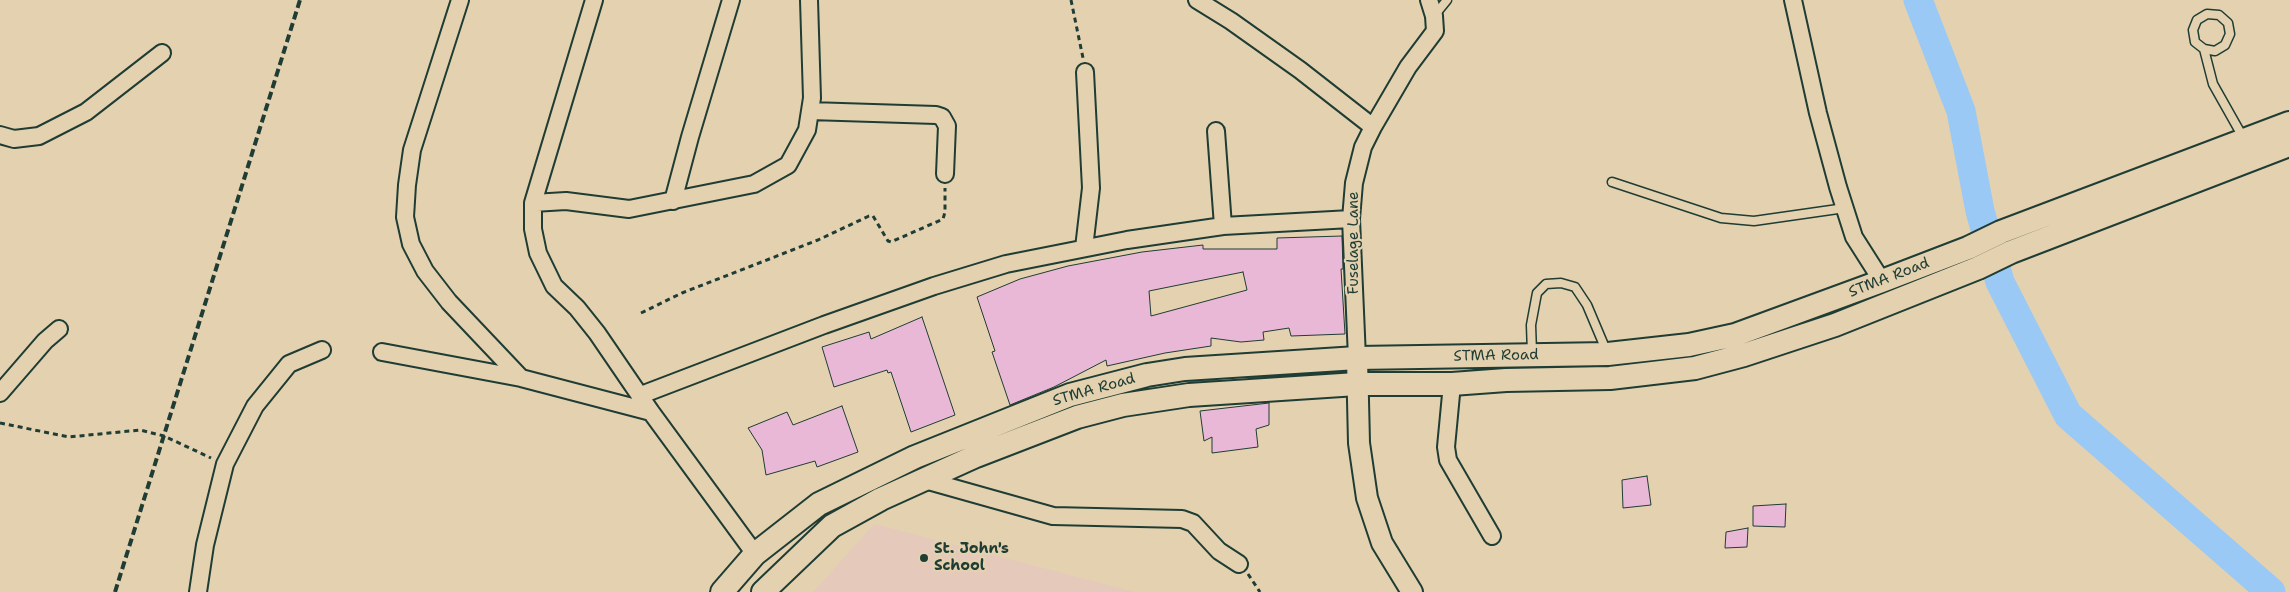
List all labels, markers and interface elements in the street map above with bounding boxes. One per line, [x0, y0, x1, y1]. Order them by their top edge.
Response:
street label: Fuselage Lane [1345, 191, 1363, 295]
street label: STMA Road [1846, 254, 1932, 302]
street label: STMA Road [1453, 346, 1539, 366]
street label: STMA Road [1051, 370, 1137, 410]
place label: St. John's School [934, 540, 1009, 575]
marker: St. John's School [918, 552, 930, 564]

